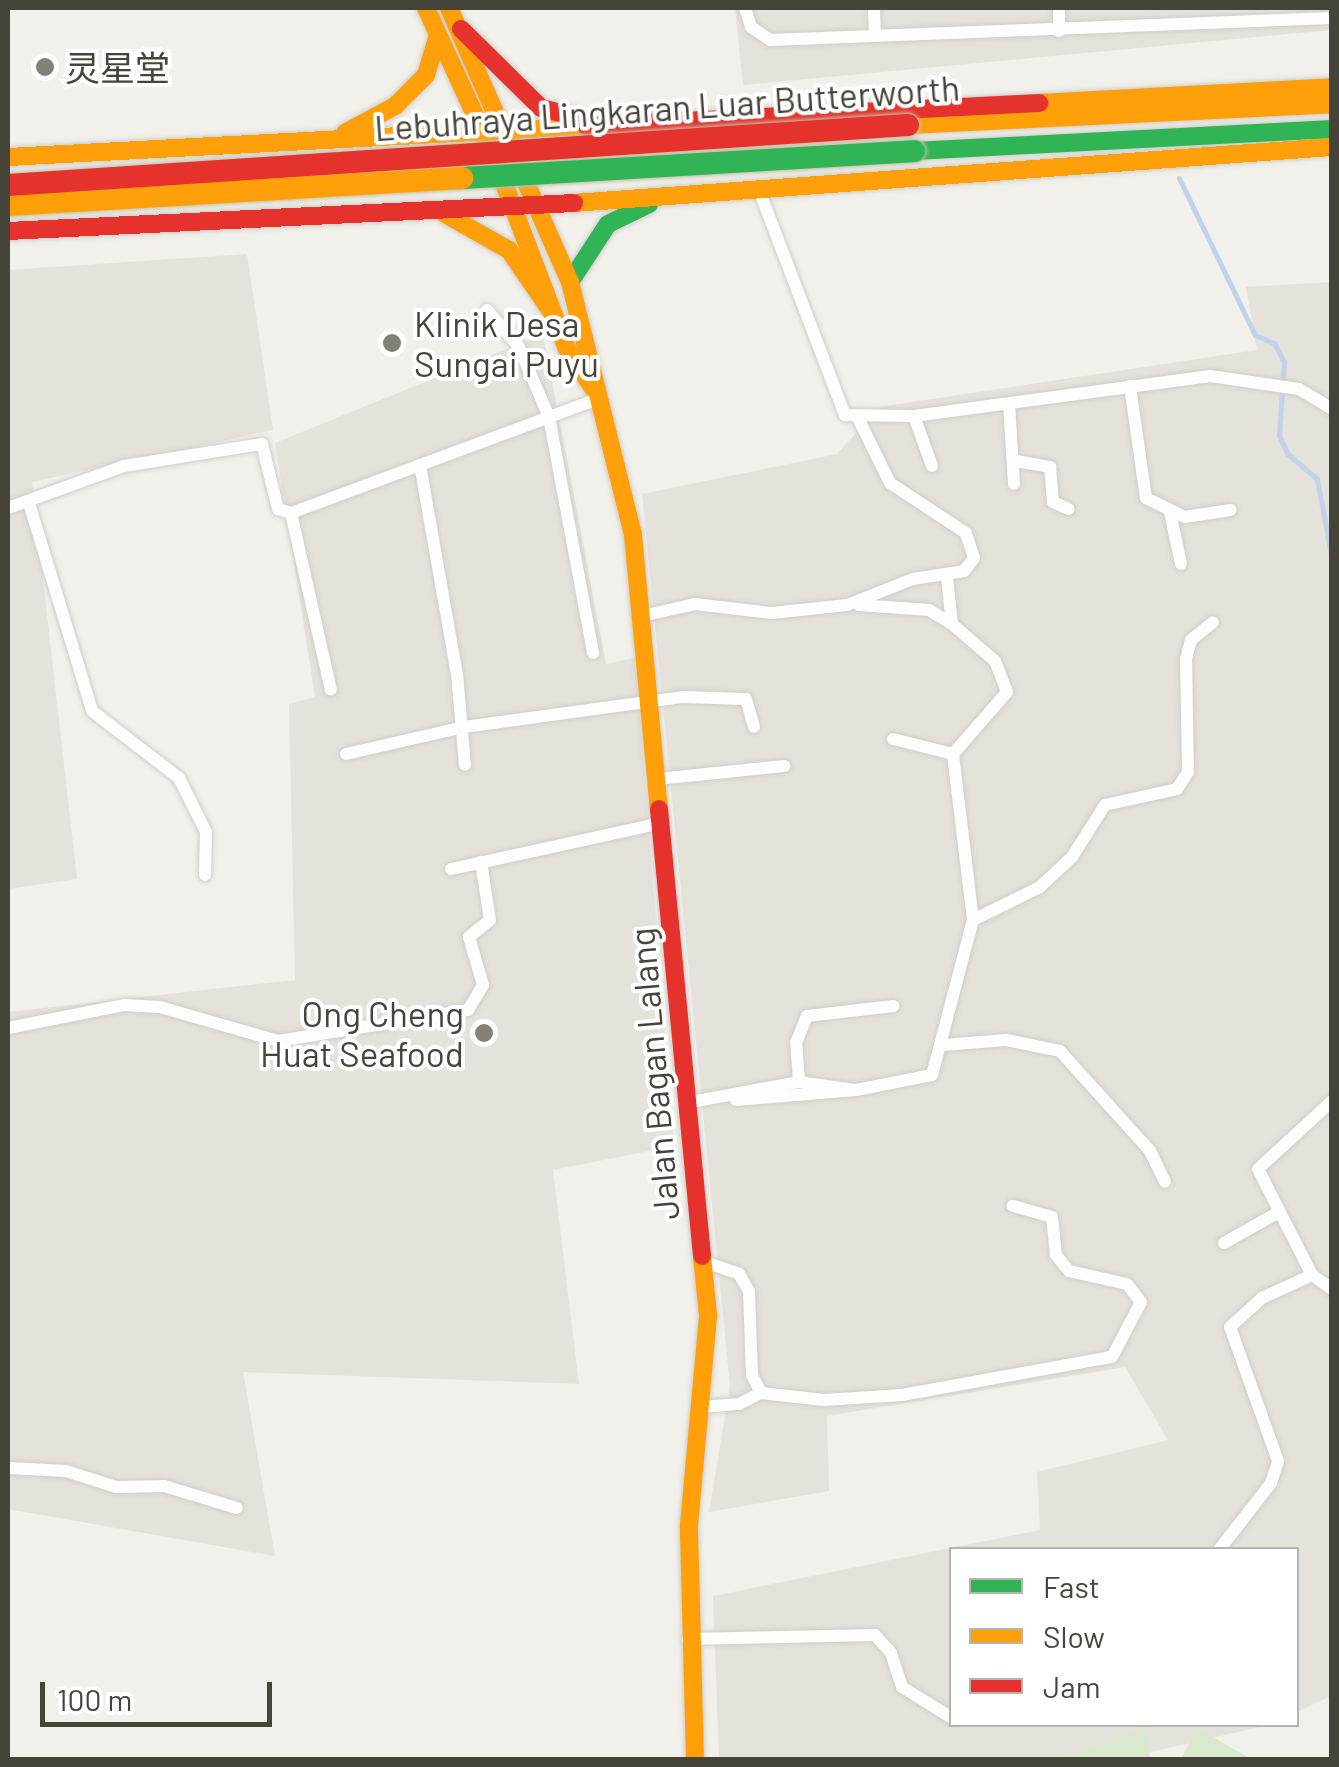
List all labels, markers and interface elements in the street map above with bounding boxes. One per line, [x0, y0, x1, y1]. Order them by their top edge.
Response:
place label: 灵星堂 [65, 46, 170, 88]
marker: 灵星堂 [34, 56, 56, 78]
street label: Lebuhraya Lingkaran Luar Butterworth [373, 66, 961, 148]
place label: Klinik Desa Sungai Puyu [414, 302, 599, 384]
marker: Klinik Desa Sungai Puyu [379, 330, 405, 356]
street label: Jalan Bagan Lalang [619, 926, 687, 1222]
place label: Ong Cheng Huat Seafood [260, 992, 464, 1074]
marker: Ong Cheng Huat Seafood [473, 1022, 495, 1044]
legend [949, 1547, 1299, 1727]
text: Fast [1043, 1568, 1100, 1604]
text: Slow [1043, 1618, 1105, 1654]
scale bar [45, 1662, 278, 1724]
text: Jam [1043, 1668, 1100, 1704]
text: 100 m [57, 1681, 132, 1717]

